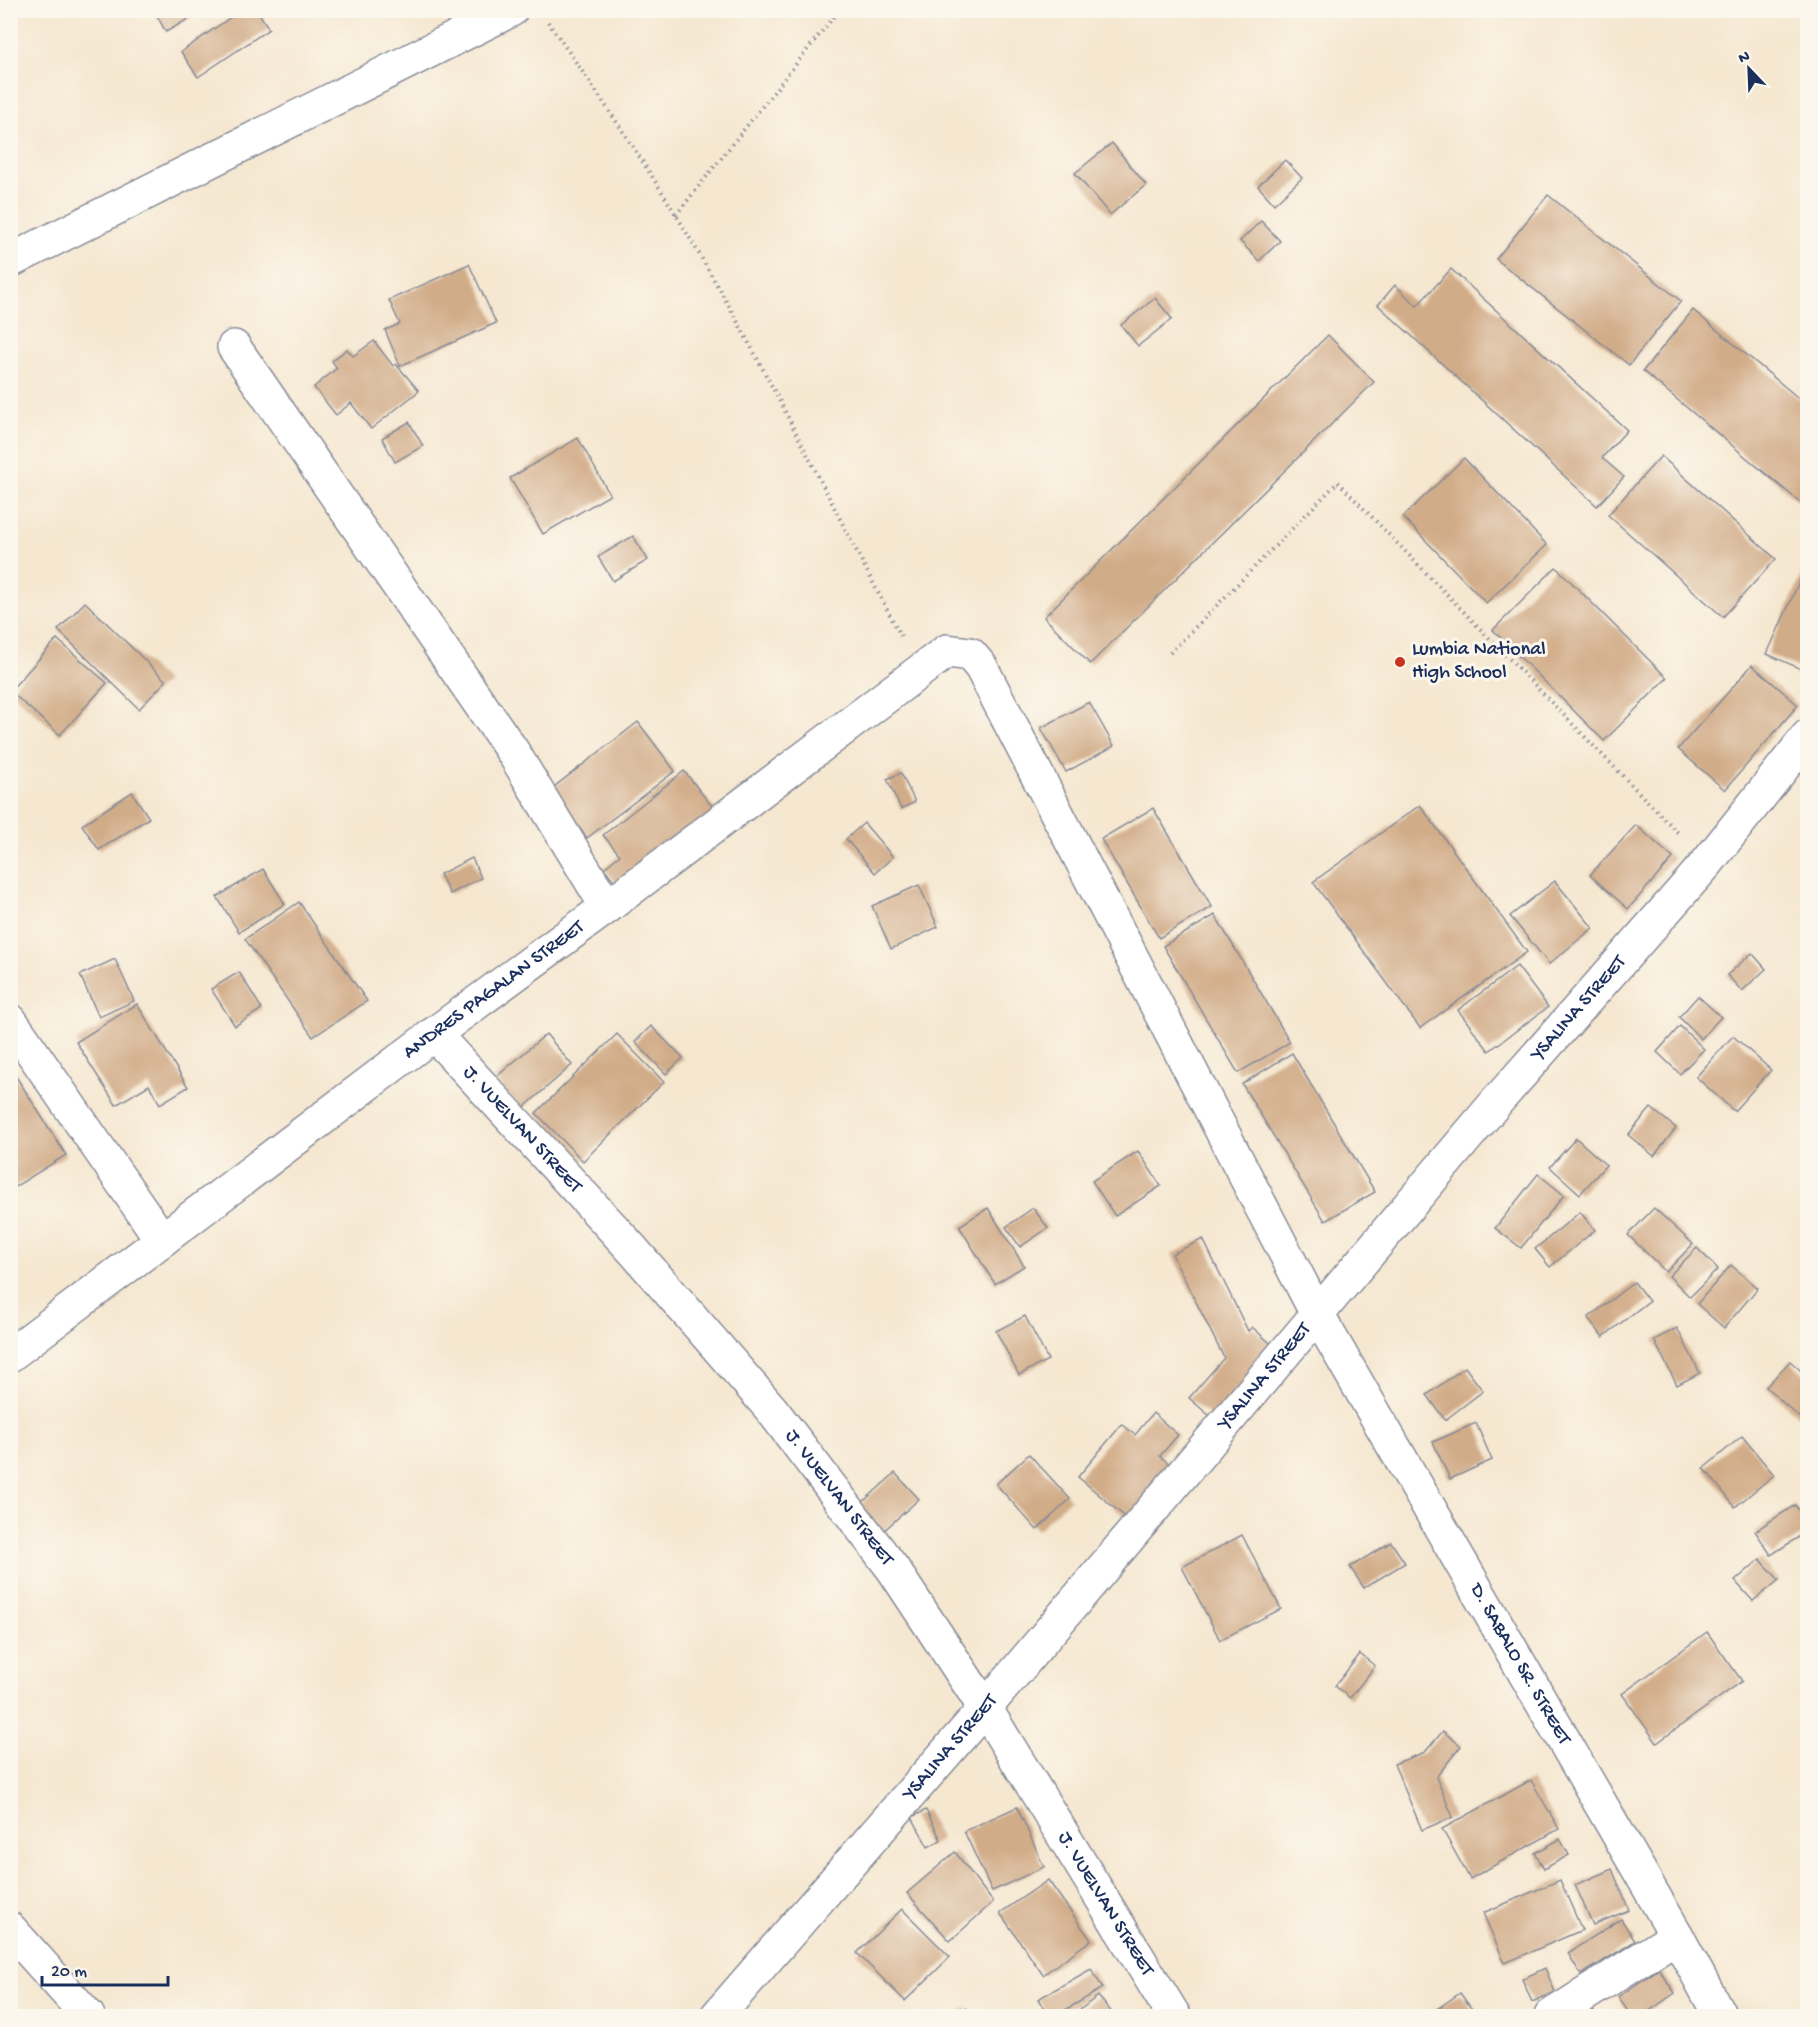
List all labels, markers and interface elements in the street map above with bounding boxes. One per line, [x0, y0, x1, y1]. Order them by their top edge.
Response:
north arrow [1719, 39, 1779, 99]
text: N [1736, 47, 1754, 69]
place label: Lumbia National High School [1412, 639, 1546, 685]
marker: Lumbia National High School [1393, 655, 1407, 669]
street label: ANDRES PAGALAN STREET [399, 915, 590, 1065]
street label: YSALINA STREET [1525, 950, 1632, 1067]
street label: J. VUELVAN STREET [458, 1061, 587, 1199]
street label: YSALINA STREET [1212, 1318, 1317, 1436]
street label: J. VUELVAN STREET [780, 1425, 899, 1571]
street label: D. SABALO SR. STREET [1463, 1578, 1576, 1750]
street label: YSALINA STREET [897, 1689, 1004, 1806]
street label: J. VUELVAN STREET [1052, 1828, 1159, 1981]
scale bar [42, 1949, 168, 1987]
text: 20 m [51, 1962, 87, 1983]

